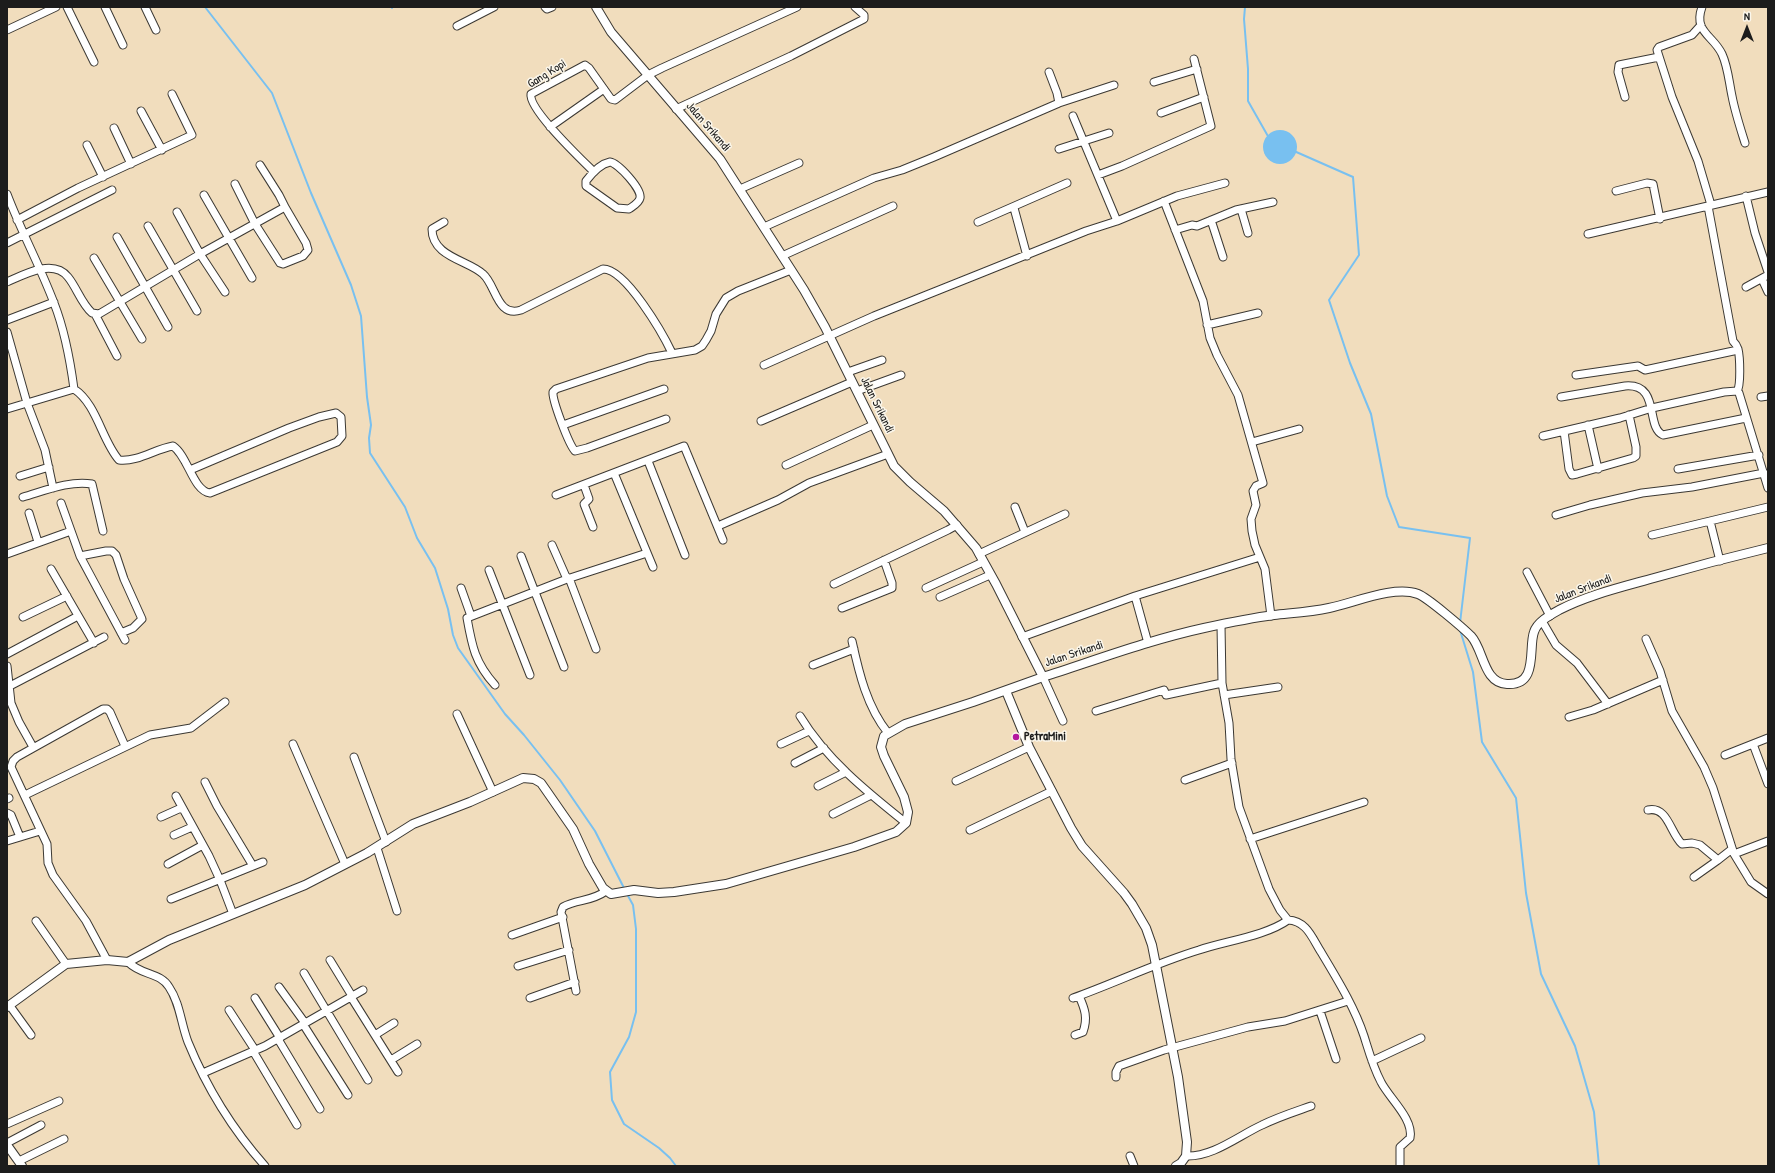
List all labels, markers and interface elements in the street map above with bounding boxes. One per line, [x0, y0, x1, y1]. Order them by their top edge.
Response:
north arrow [1727, 8, 1767, 48]
text: N [1744, 9, 1750, 23]
street label: Gang Kopi [525, 57, 569, 91]
street label: Jalan Srikandi [683, 99, 733, 155]
street label: Jalan Srikandi [857, 375, 897, 435]
street label: Jalan Srikandi [1552, 571, 1614, 607]
street label: Jalan Srikandi [1043, 638, 1105, 670]
place label: PetraMini [1024, 730, 1066, 744]
marker: PetraMini [1011, 732, 1021, 742]

